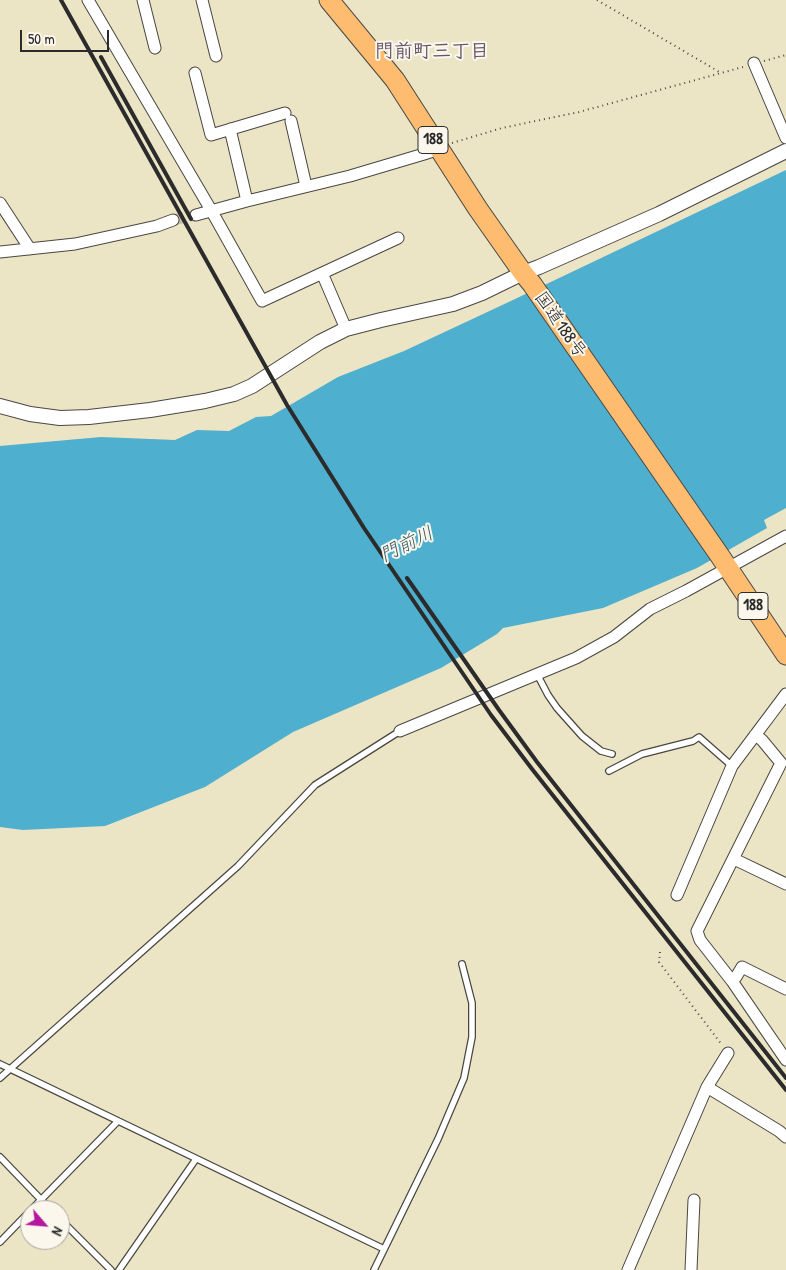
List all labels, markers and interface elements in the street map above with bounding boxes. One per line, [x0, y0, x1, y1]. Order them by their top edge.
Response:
scale bar [22, 20, 111, 52]
text: 50 m [28, 28, 55, 49]
district label: 門前町三丁目 [375, 41, 489, 63]
road number: 188 [418, 126, 448, 154]
street label: 国道188号 [529, 288, 591, 362]
water label: 門前川 [376, 522, 438, 568]
road number: 188 [738, 592, 768, 620]
north arrow [20, 1200, 70, 1250]
text: N [48, 1224, 68, 1239]

